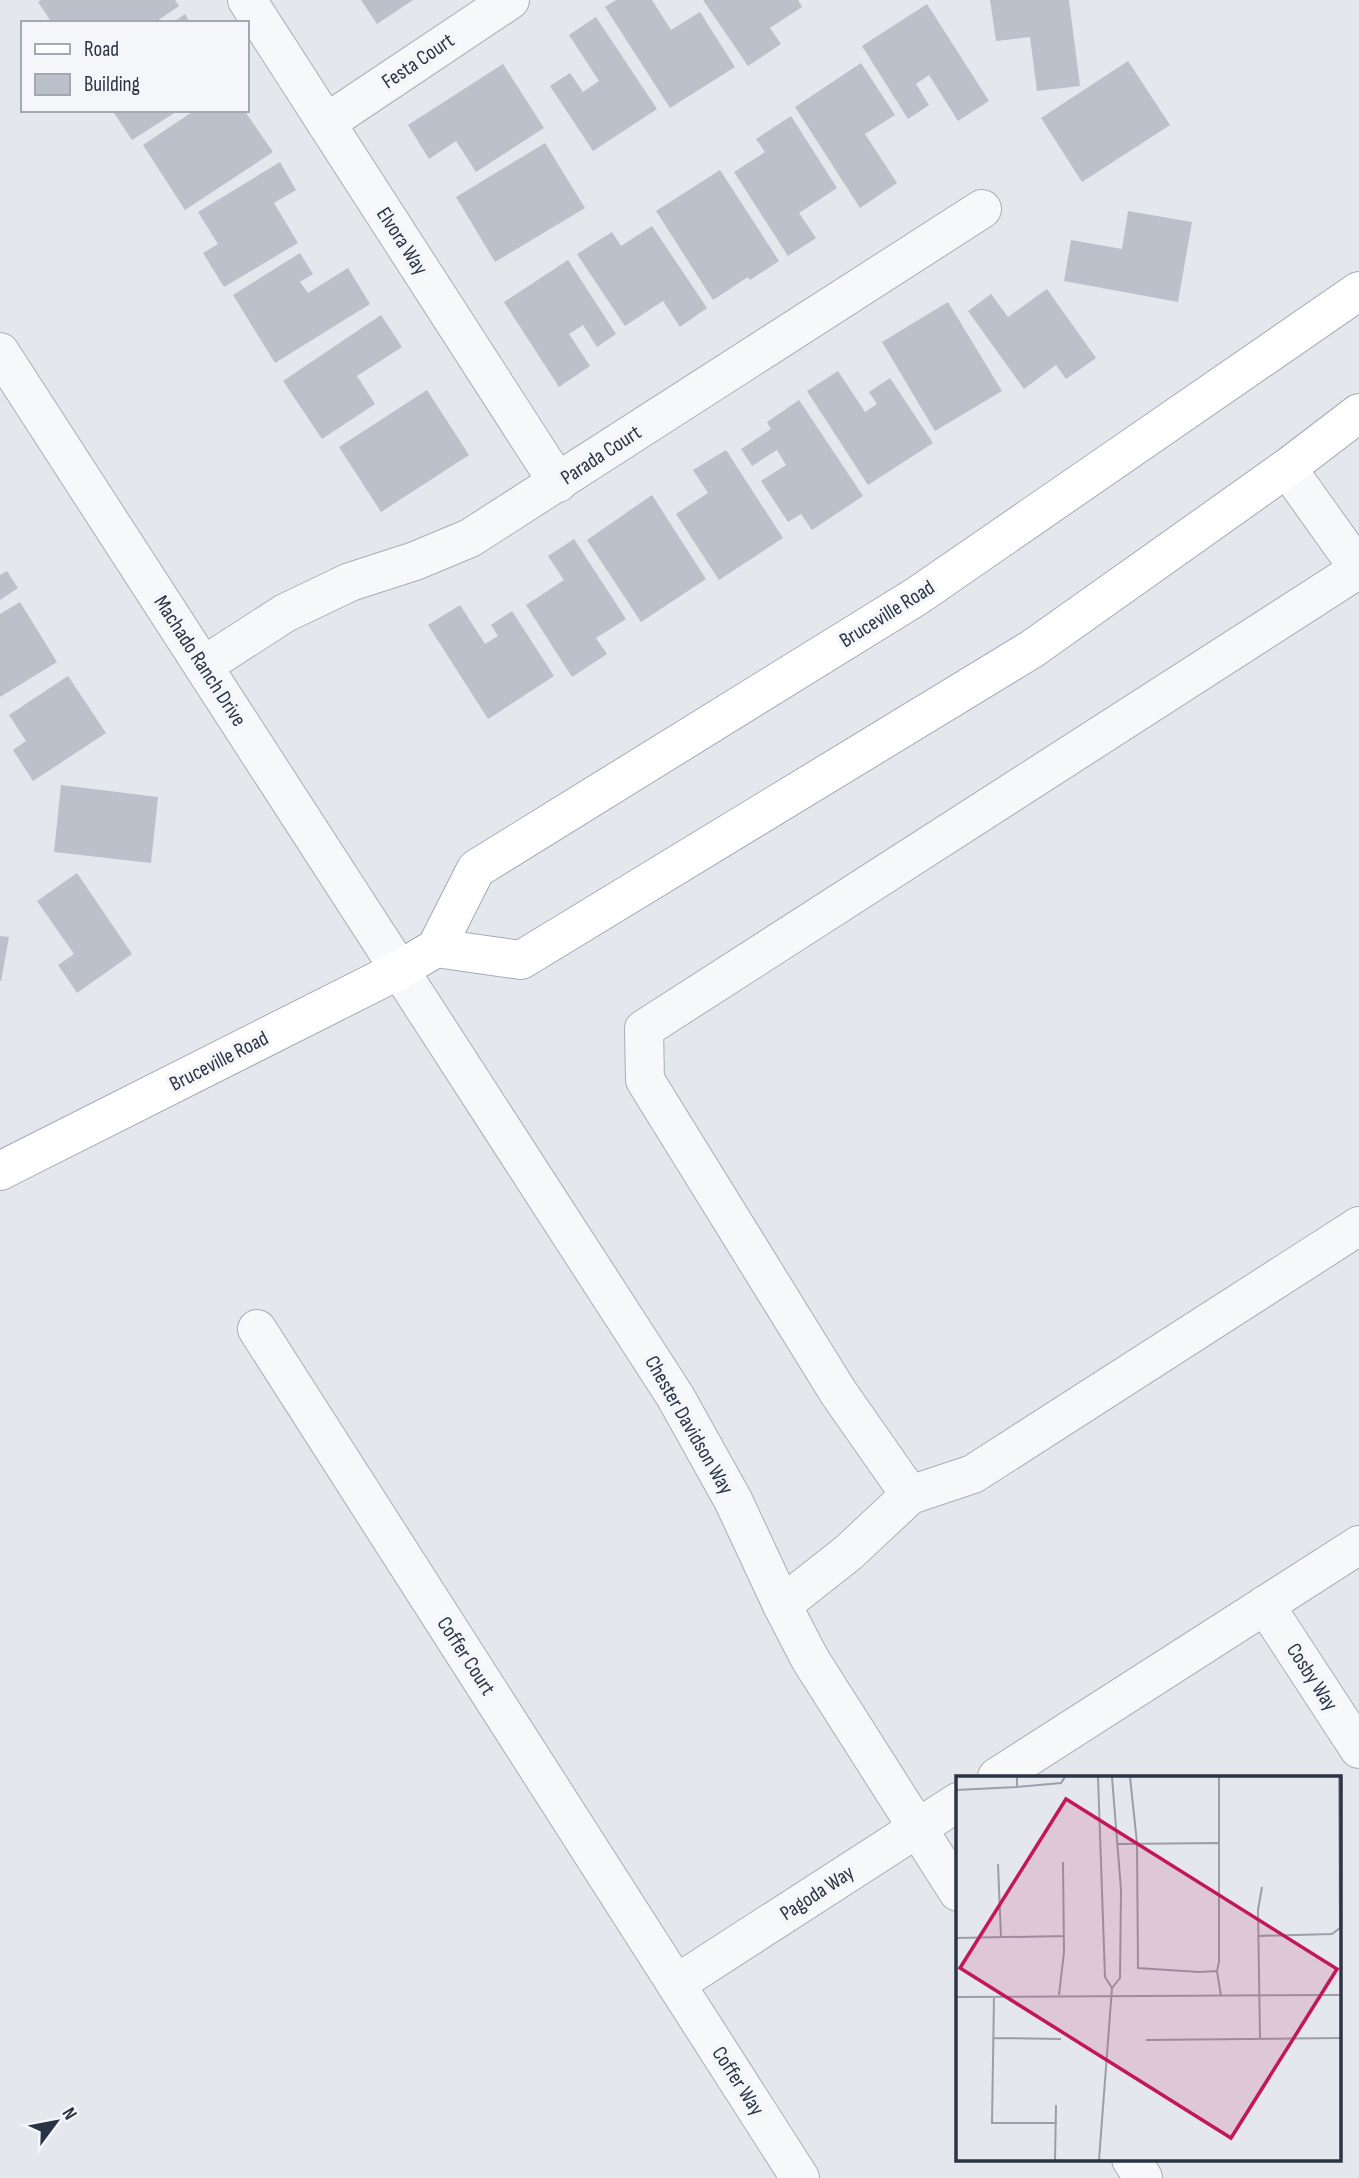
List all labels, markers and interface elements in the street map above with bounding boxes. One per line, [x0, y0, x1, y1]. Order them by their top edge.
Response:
legend [21, 21, 248, 112]
street label: Festa Court [377, 28, 459, 94]
text: Road [84, 37, 119, 62]
text: Building [84, 72, 140, 97]
street label: Elvora Way [371, 203, 433, 279]
street label: Parada Court [556, 420, 646, 490]
street label: Bruceville Road [835, 575, 939, 653]
street label: Machado Ranch Drive [148, 591, 252, 731]
street label: Bruceville Road [165, 1025, 273, 1097]
street label: Chester Davidson Way [639, 1351, 739, 1499]
street label: Coffer Court [431, 1612, 501, 1700]
street label: Cosby Way [1281, 1639, 1343, 1715]
inset map [956, 1776, 1342, 2160]
street label: Pagoda Way [775, 1860, 859, 1926]
street label: Coffer Way [706, 2042, 770, 2120]
north arrow [21, 2087, 91, 2157]
text: N [57, 2103, 82, 2124]

